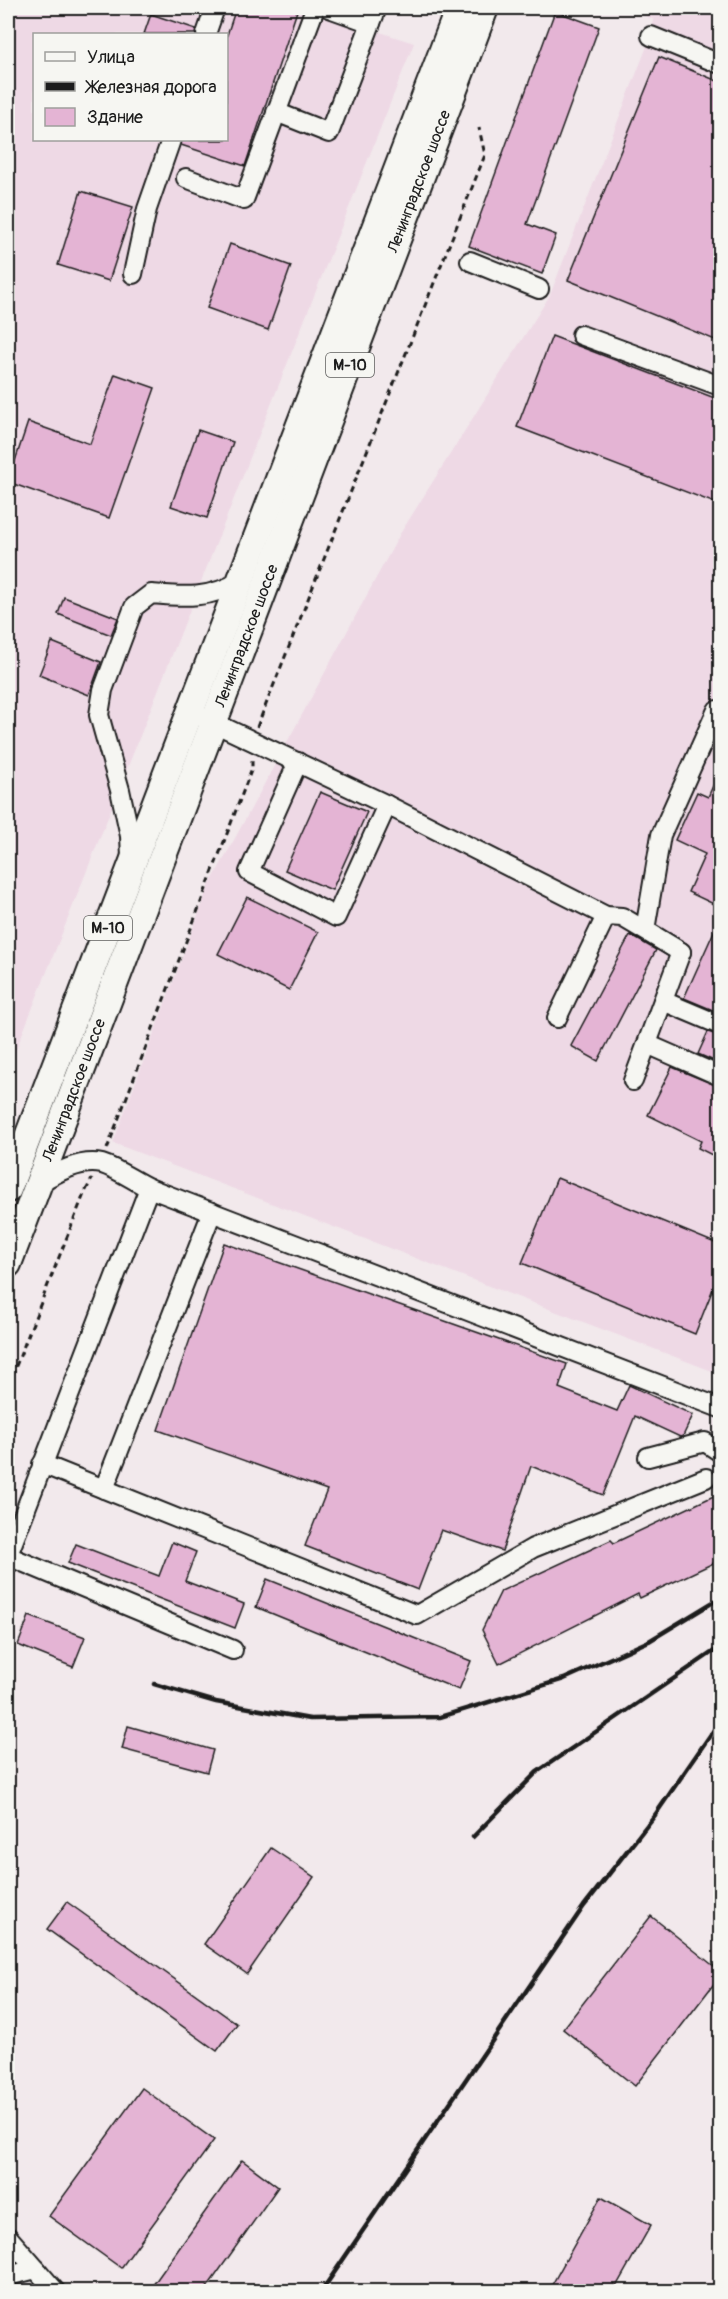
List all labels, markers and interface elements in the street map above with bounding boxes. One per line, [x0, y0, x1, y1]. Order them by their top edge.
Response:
legend [33, 33, 228, 141]
text: Улица [87, 46, 135, 69]
text: Железная дорога [84, 76, 217, 99]
text: Здание [87, 106, 143, 129]
street label: Ленинградское шоссе [383, 107, 455, 257]
road number: М-10 [326, 353, 374, 377]
street label: Ленинградское шоссе [210, 561, 283, 711]
road number: М-10 [84, 916, 132, 940]
street label: Ленинградское шоссе [38, 1016, 110, 1165]

